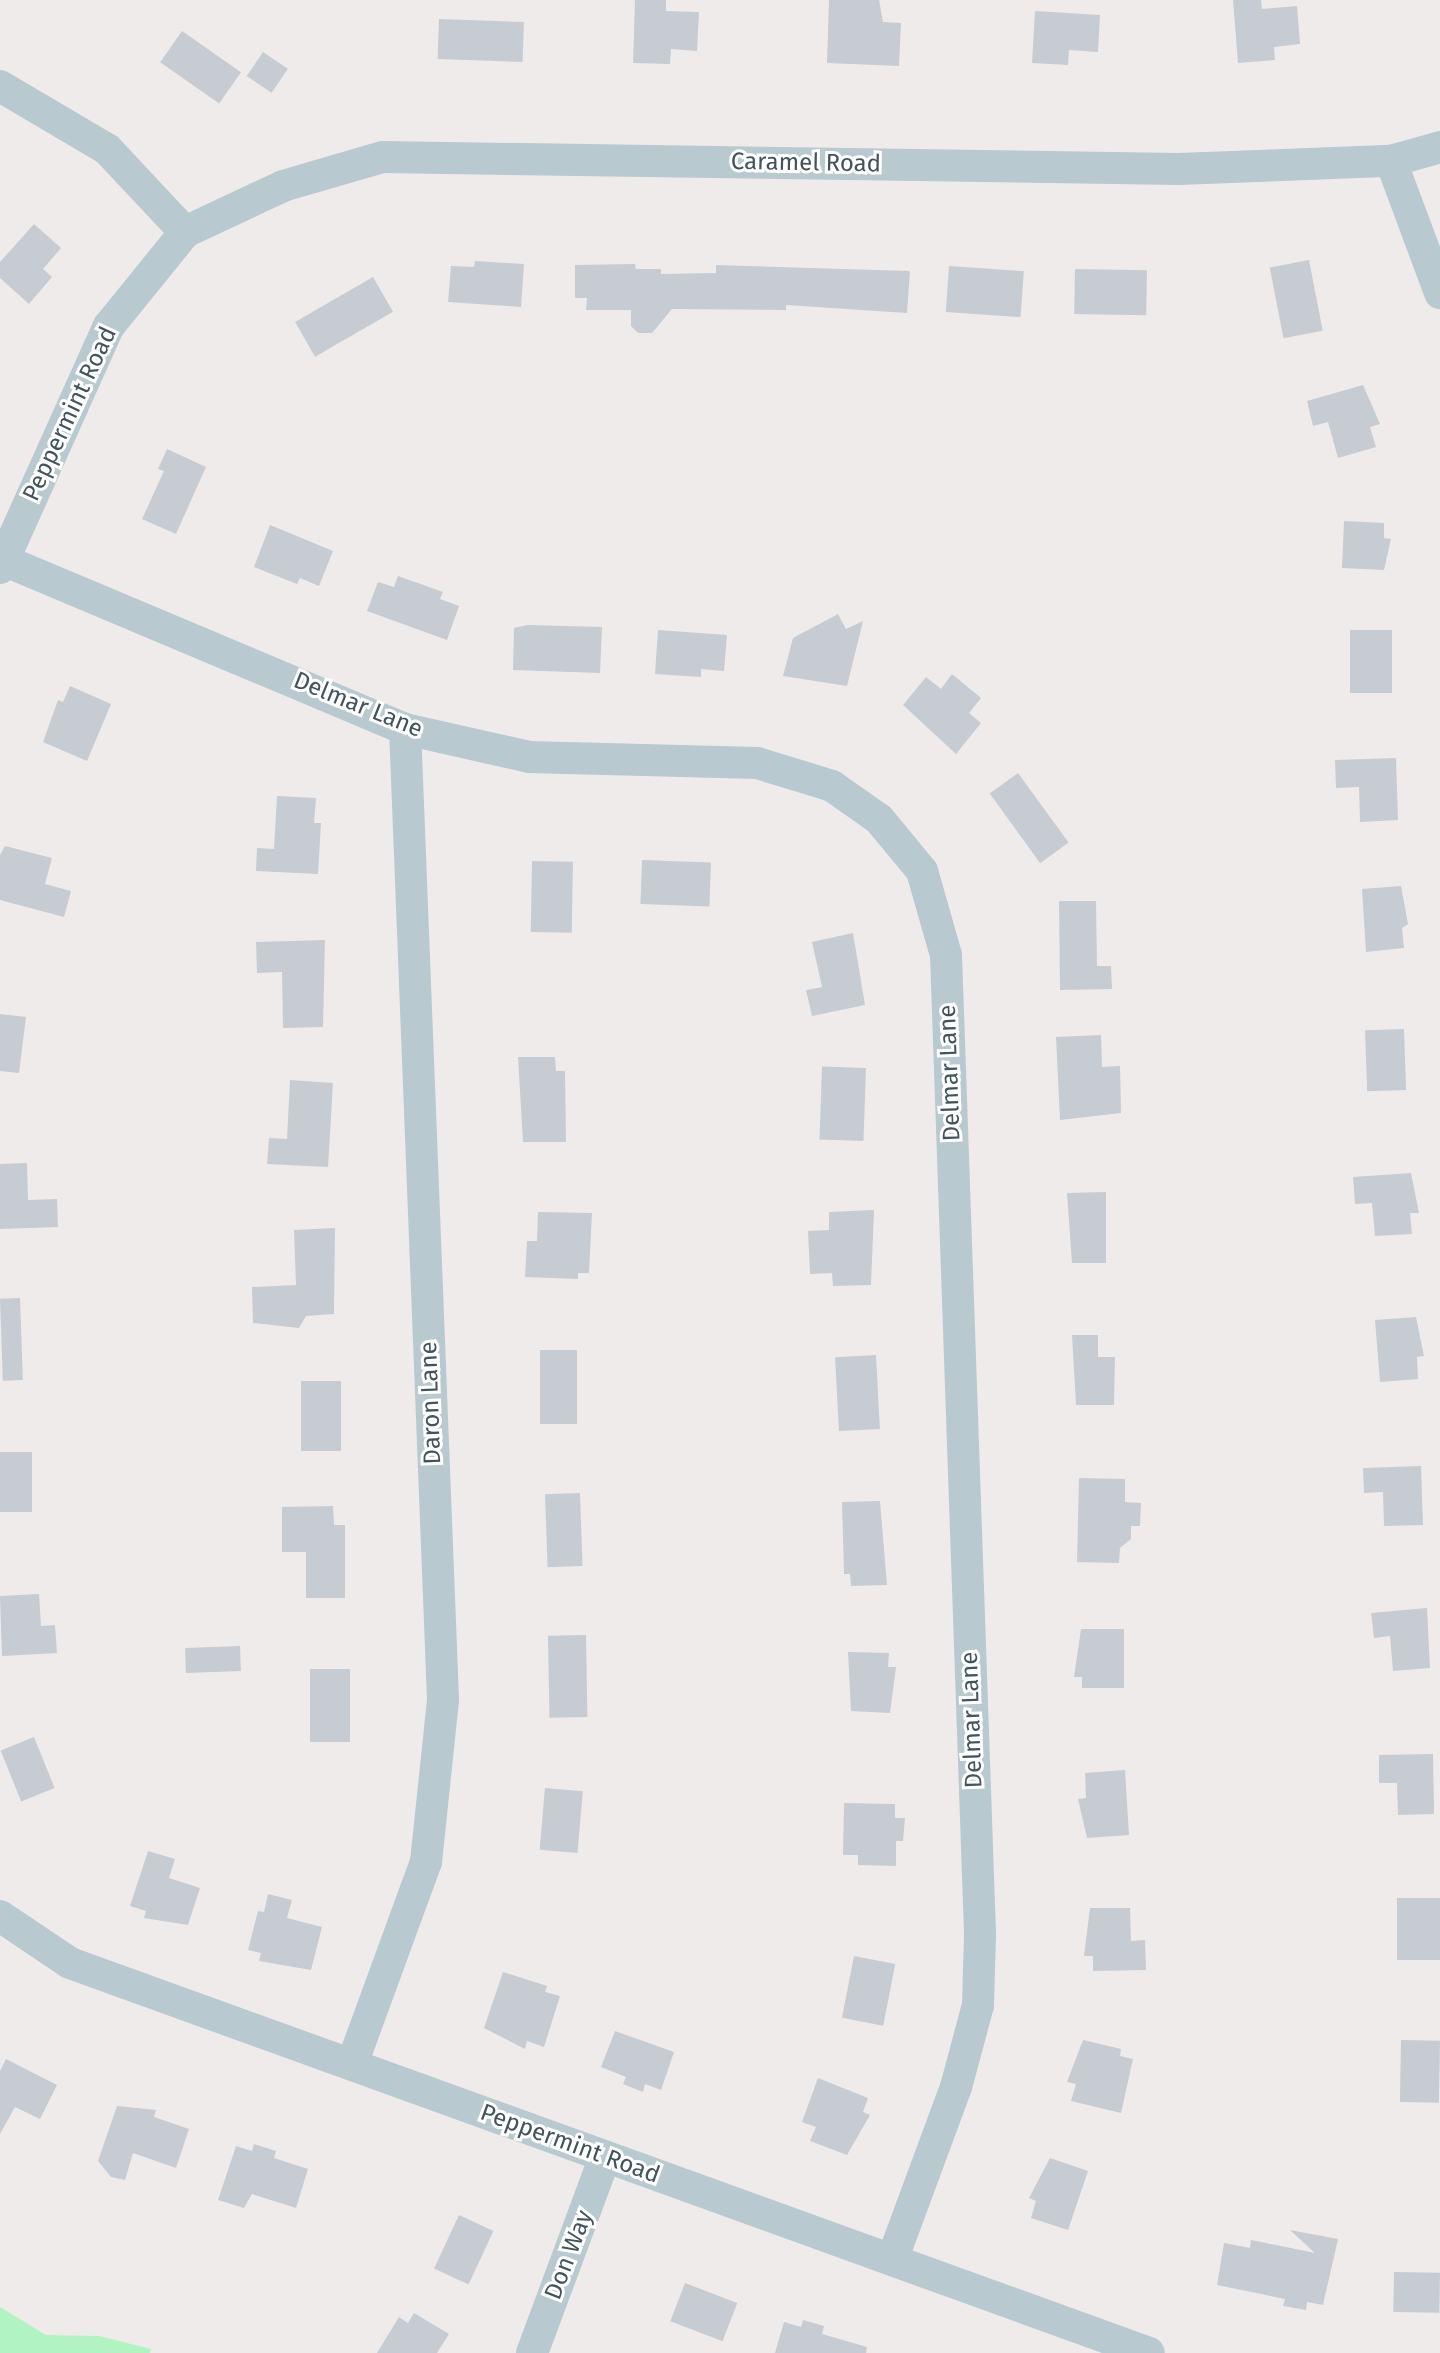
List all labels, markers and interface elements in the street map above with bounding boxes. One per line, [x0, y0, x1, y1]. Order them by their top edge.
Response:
street label: Caramel Road [731, 147, 881, 179]
street label: Peppermint Road [17, 322, 123, 506]
street label: Delmar Lane [289, 666, 427, 744]
street label: Delmar Lane [933, 1004, 967, 1142]
street label: Daron Lane [414, 1341, 448, 1465]
street label: Delmar Lane [955, 1651, 989, 1789]
street label: Peppermint Road [476, 2098, 664, 2190]
street label: Don Way [539, 2206, 599, 2304]

